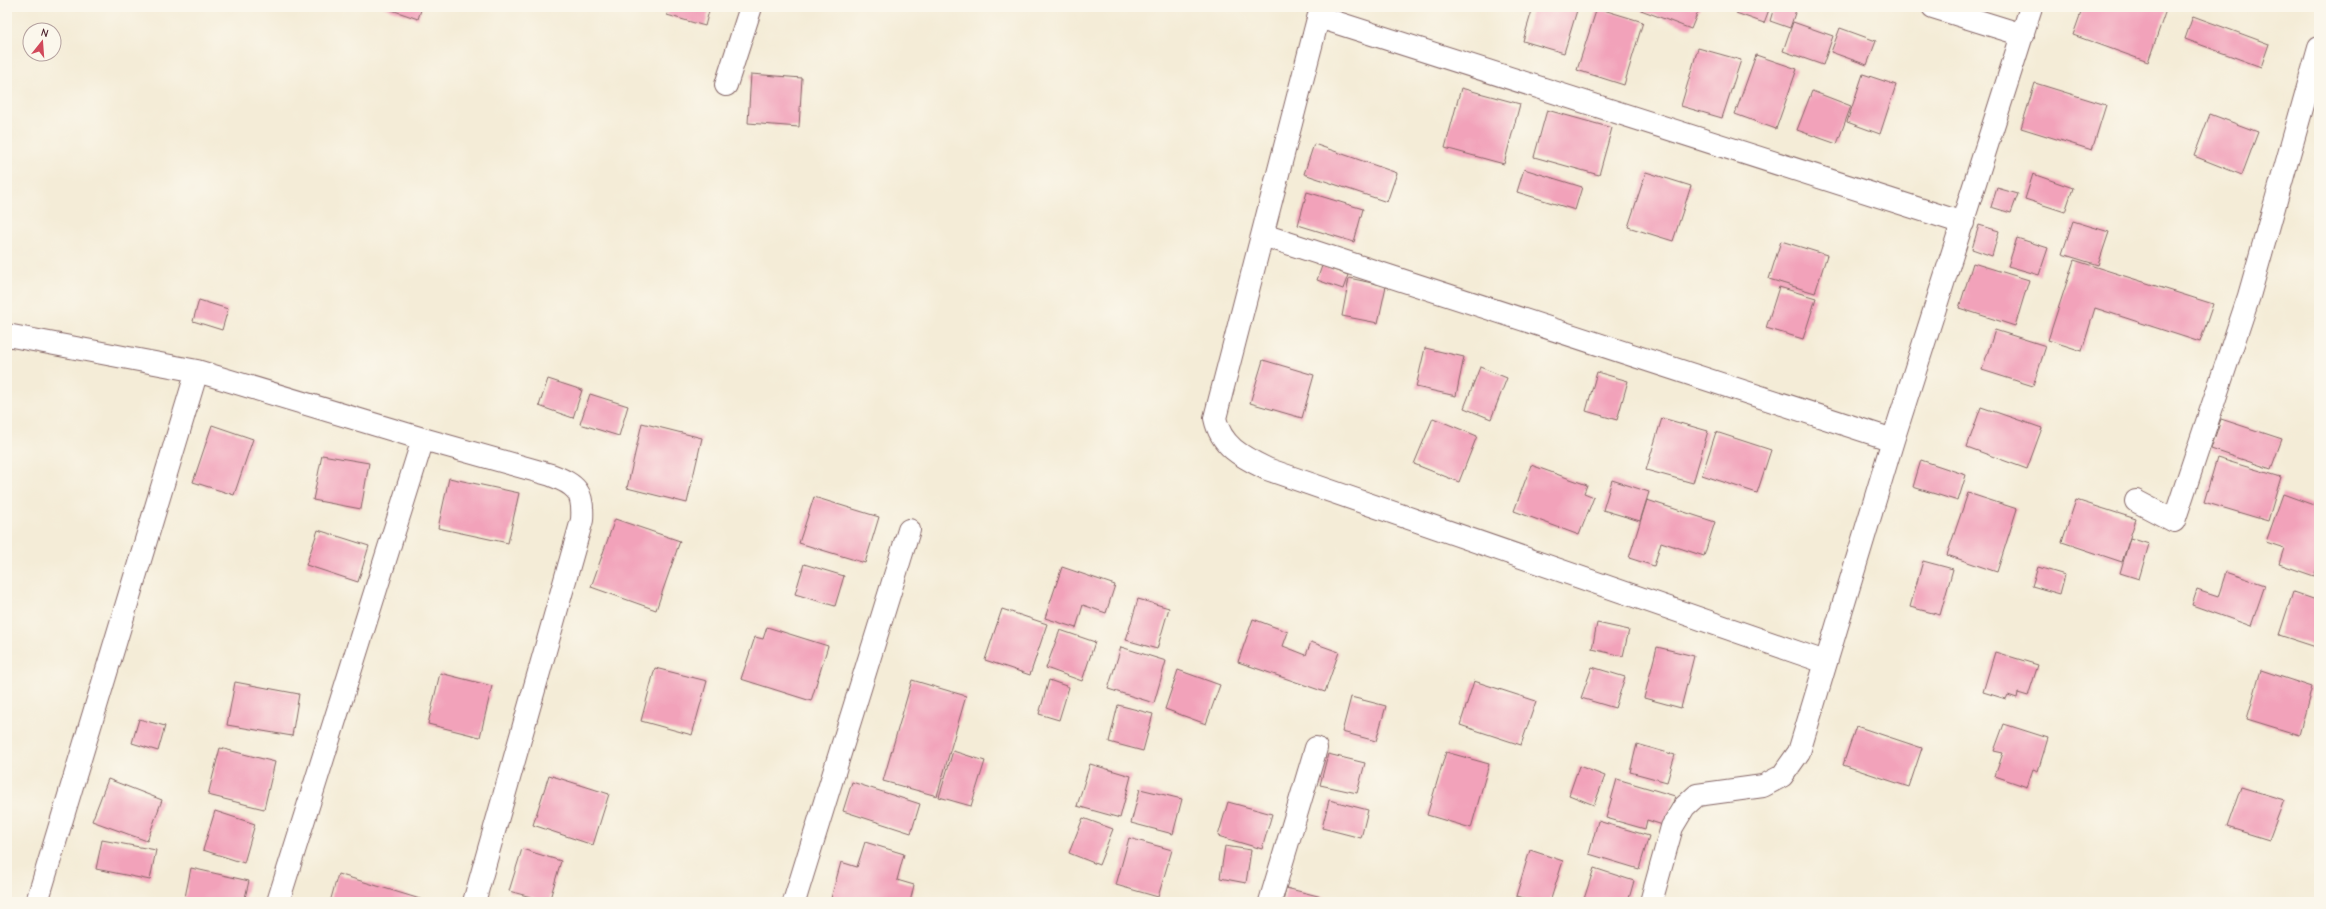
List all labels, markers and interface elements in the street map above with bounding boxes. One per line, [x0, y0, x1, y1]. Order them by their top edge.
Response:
north arrow [22, 22, 62, 62]
text: N [39, 26, 50, 40]

